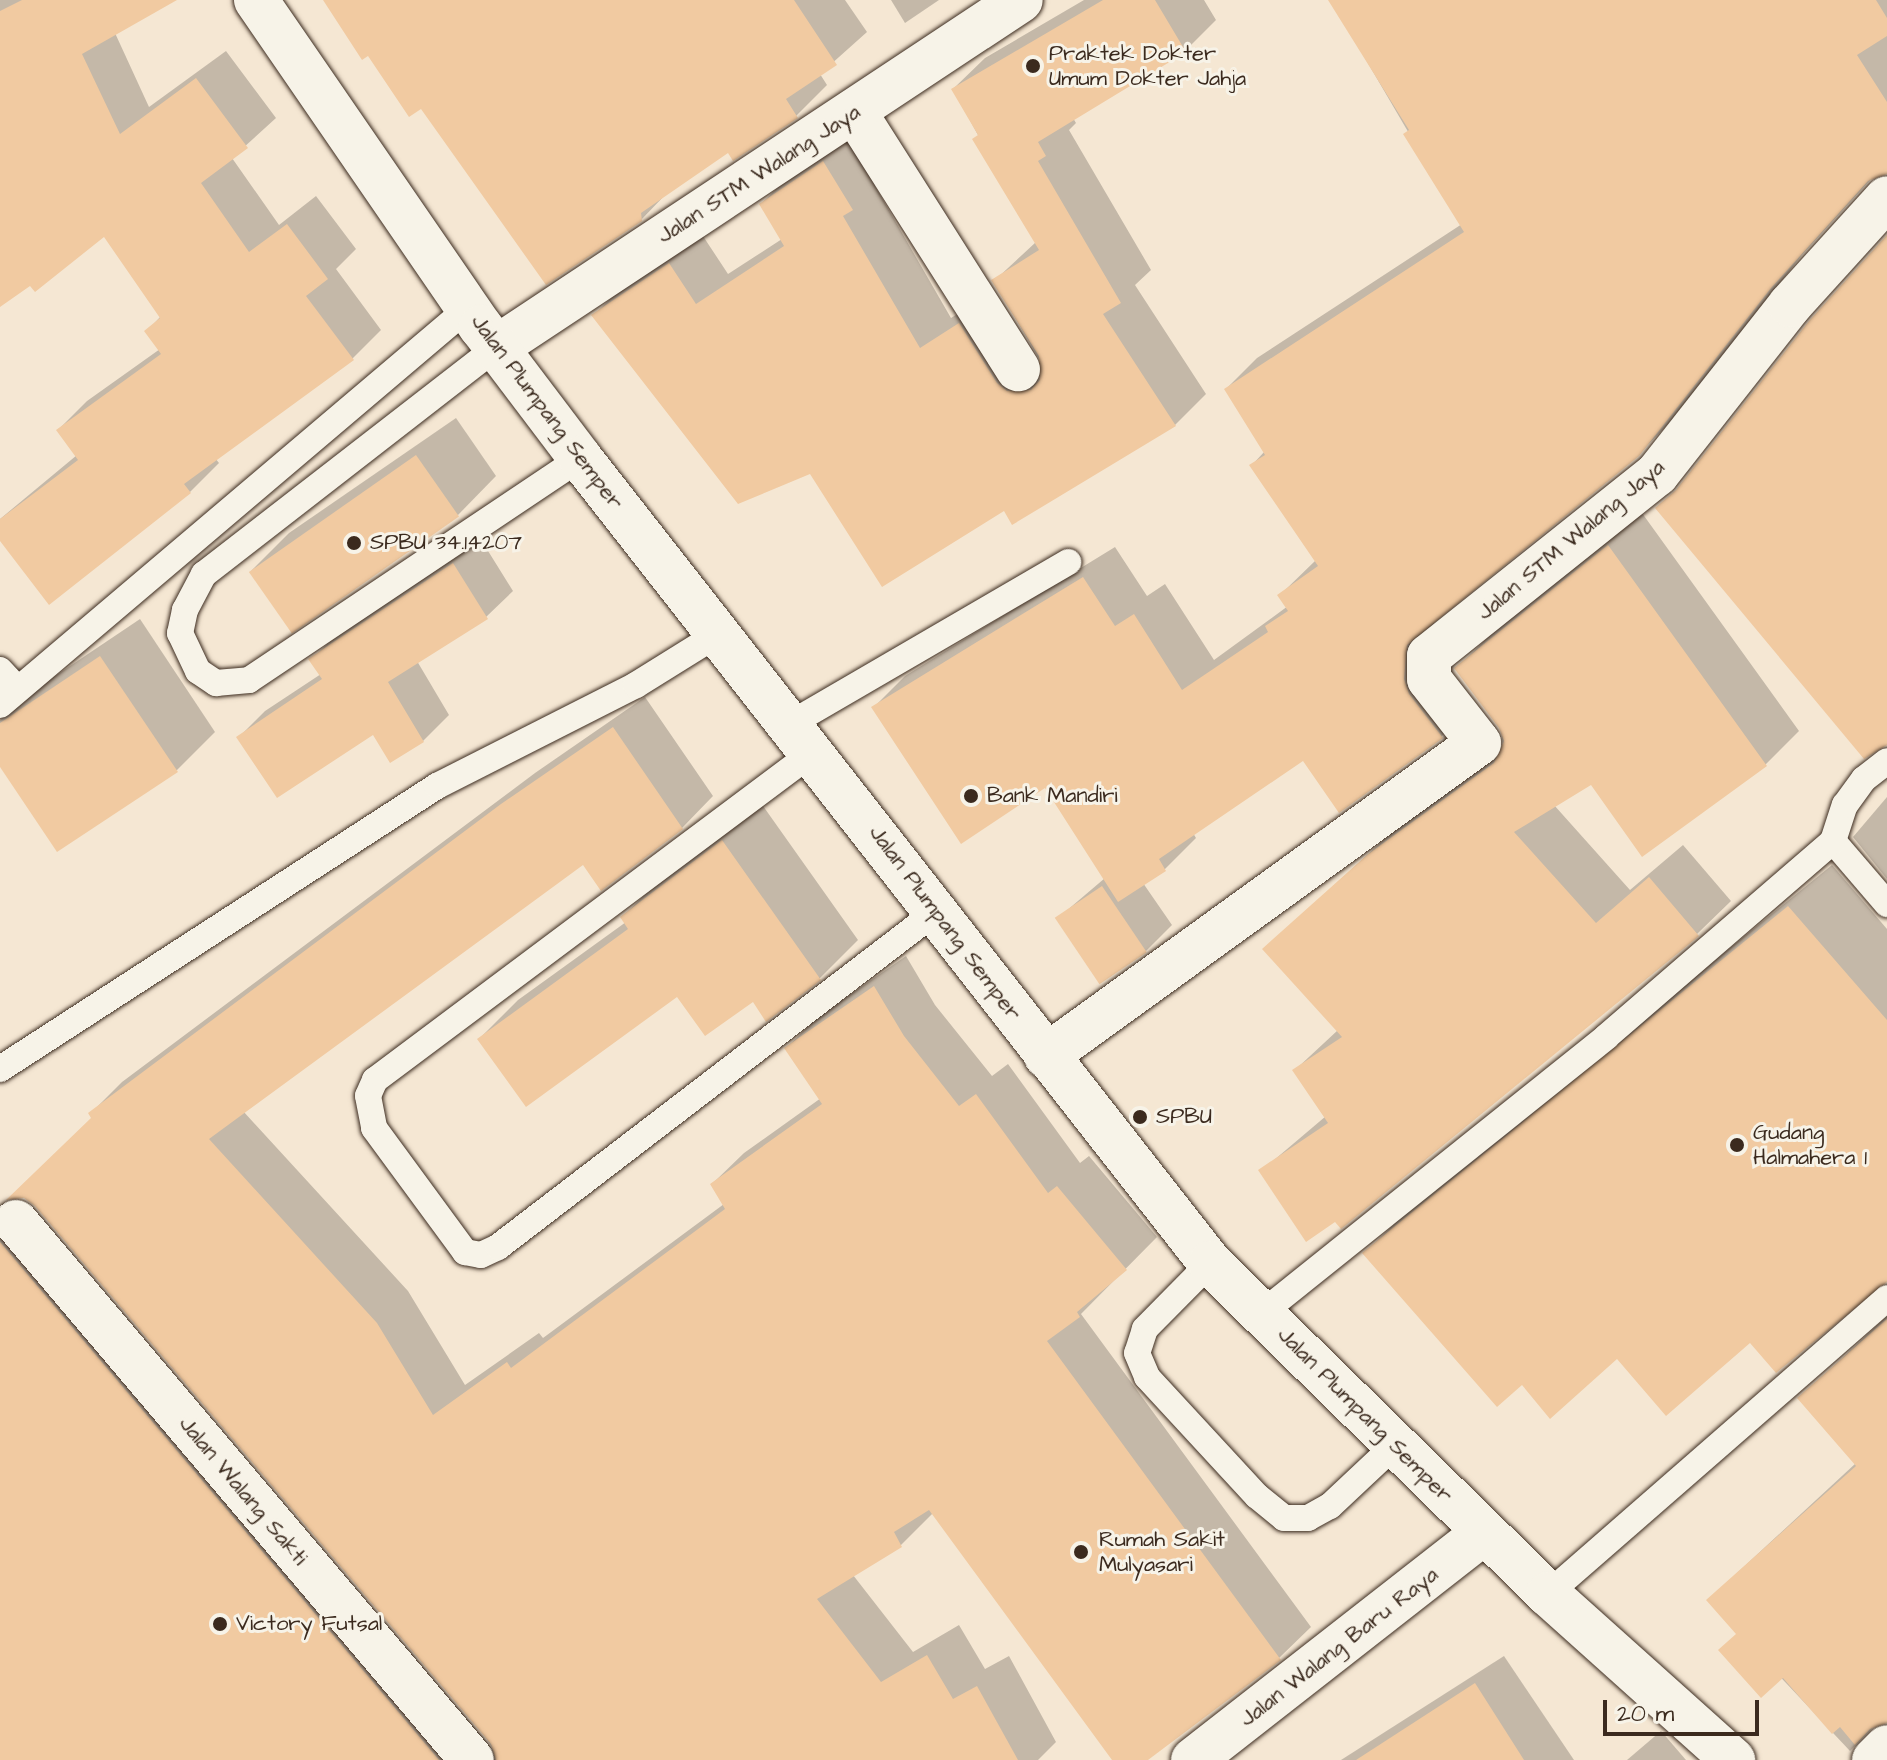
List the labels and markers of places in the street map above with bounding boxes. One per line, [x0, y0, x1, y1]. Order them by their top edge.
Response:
place label: Praktek Dokter Umum Dokter Jahja [1049, 40, 1246, 92]
marker: Praktek Dokter Umum Dokter Jahja [1024, 57, 1042, 75]
place label: SPBU 34.14207 [370, 530, 522, 556]
marker: SPBU 34.14207 [345, 534, 363, 552]
place label: Bank Mandiri [987, 783, 1118, 809]
marker: Bank Mandiri [962, 787, 980, 805]
place label: SPBU [1156, 1104, 1212, 1130]
marker: SPBU [1131, 1108, 1149, 1126]
place label: Gudang Halmahera 1 [1753, 1119, 1867, 1170]
marker: Gudang Halmahera 1 [1728, 1136, 1746, 1154]
place label: Rumah Sakit Mulyasari [1099, 1526, 1225, 1578]
marker: Rumah Sakit Mulyasari [1070, 1541, 1092, 1563]
place label: Victory Futsal [236, 1611, 382, 1637]
marker: Victory Futsal [211, 1615, 229, 1633]

